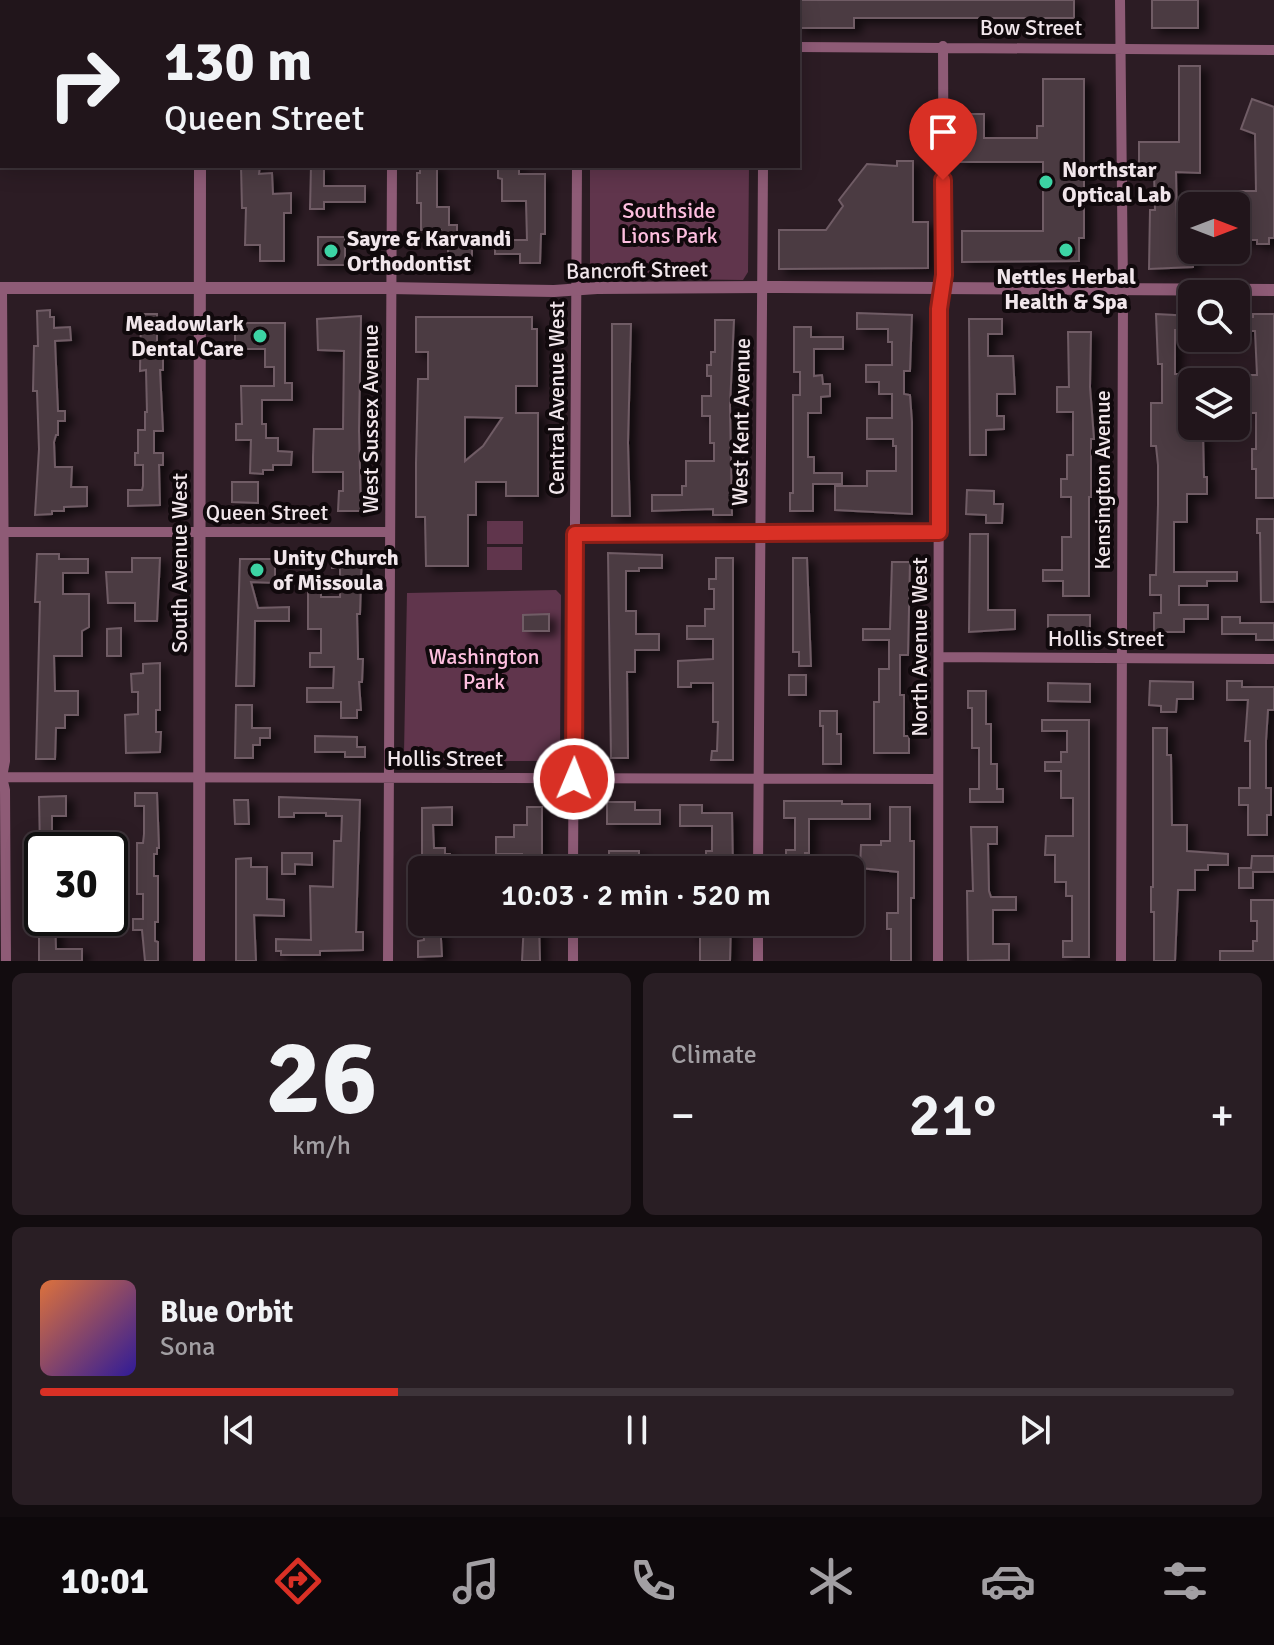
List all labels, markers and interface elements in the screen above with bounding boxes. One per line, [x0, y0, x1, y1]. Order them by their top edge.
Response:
street label: Bow Street [980, 14, 1083, 41]
text: 130 m [164, 27, 312, 96]
icon: right [32, 32, 136, 136]
text: Queen Street [164, 96, 364, 141]
pin [909, 98, 977, 180]
icon: arrive [921, 110, 965, 154]
place label: Northstar Optical Lab [1062, 156, 1172, 208]
marker: Northstar Optical Lab [1037, 173, 1055, 191]
north arrow [1178, 192, 1250, 264]
map controls [1178, 192, 1250, 440]
park label: Southside Lions Park [620, 197, 718, 249]
place label: Sayre & Karvandi Orthodontist [347, 225, 511, 277]
marker: Nettles Herbal Health & Spa [1057, 241, 1075, 259]
marker: Sayre & Karvandi Orthodontist [322, 242, 340, 260]
street label: Bancroft Street [566, 255, 709, 285]
place label: Nettles Herbal Health & Spa [996, 263, 1136, 315]
button: search [1178, 280, 1250, 352]
street label: Central Avenue West [543, 301, 570, 495]
place label: Meadowlark Dental Care [125, 310, 244, 362]
street label: West Sussex Avenue [357, 324, 384, 514]
marker: Meadowlark Dental Care [251, 327, 269, 345]
street label: West Kent Avenue [726, 338, 756, 506]
button: layers [1178, 368, 1250, 440]
street label: Kensington Avenue [1089, 390, 1116, 570]
street label: South Avenue West [166, 473, 193, 653]
street label: Queen Street [206, 499, 329, 526]
place label: Unity Church of Missoula [273, 544, 399, 596]
street label: North Avenue West [906, 557, 933, 737]
marker: Unity Church of Missoula [248, 561, 266, 579]
street label: Hollis Street [1048, 625, 1165, 652]
park label: Washington Park [428, 643, 540, 695]
position arrow [532, 737, 616, 821]
street label: Hollis Street [387, 745, 504, 772]
speed limit sign: 30 [24, 832, 128, 936]
text: 10:03 · 2 min · 520 m [501, 877, 771, 914]
text: 26 [265, 1014, 378, 1142]
text: Climate [671, 1039, 757, 1071]
text: 21° [909, 1079, 996, 1153]
text: − [671, 1089, 695, 1143]
text: + [1210, 1089, 1234, 1143]
text: km/h [292, 1130, 351, 1162]
text: Blue Orbit [160, 1294, 293, 1331]
text: Sona [160, 1331, 215, 1363]
icon: previous [217, 1408, 261, 1452]
icon: pause [615, 1408, 659, 1452]
icon: next [1013, 1408, 1057, 1452]
icon: directions [270, 1553, 326, 1609]
icon: music [448, 1553, 504, 1609]
icon: phone [625, 1553, 681, 1609]
icon: climate [803, 1553, 859, 1609]
icon: car [980, 1553, 1036, 1609]
icon: filters [1157, 1553, 1213, 1609]
text: 10:01 [61, 1559, 149, 1604]

